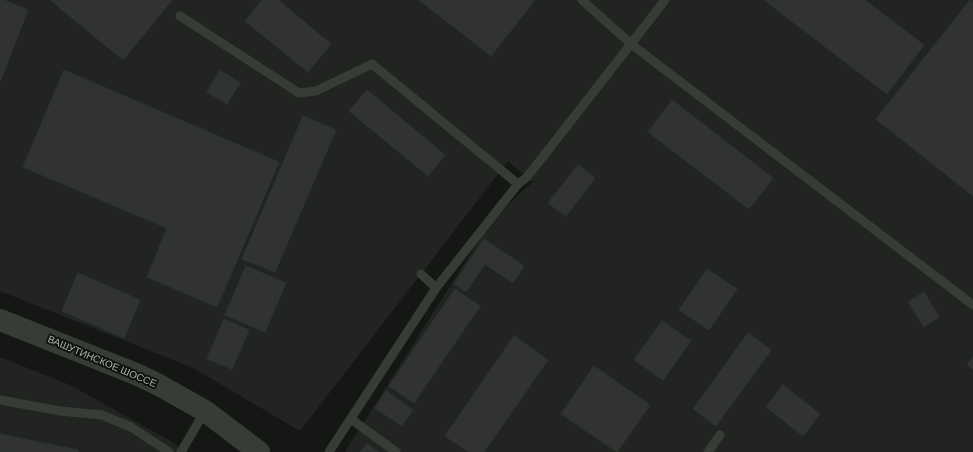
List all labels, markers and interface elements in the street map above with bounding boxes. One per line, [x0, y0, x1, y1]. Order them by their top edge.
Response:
street label: ВАШУТИНСКОЕ ШОССЕ [46, 334, 158, 390]

